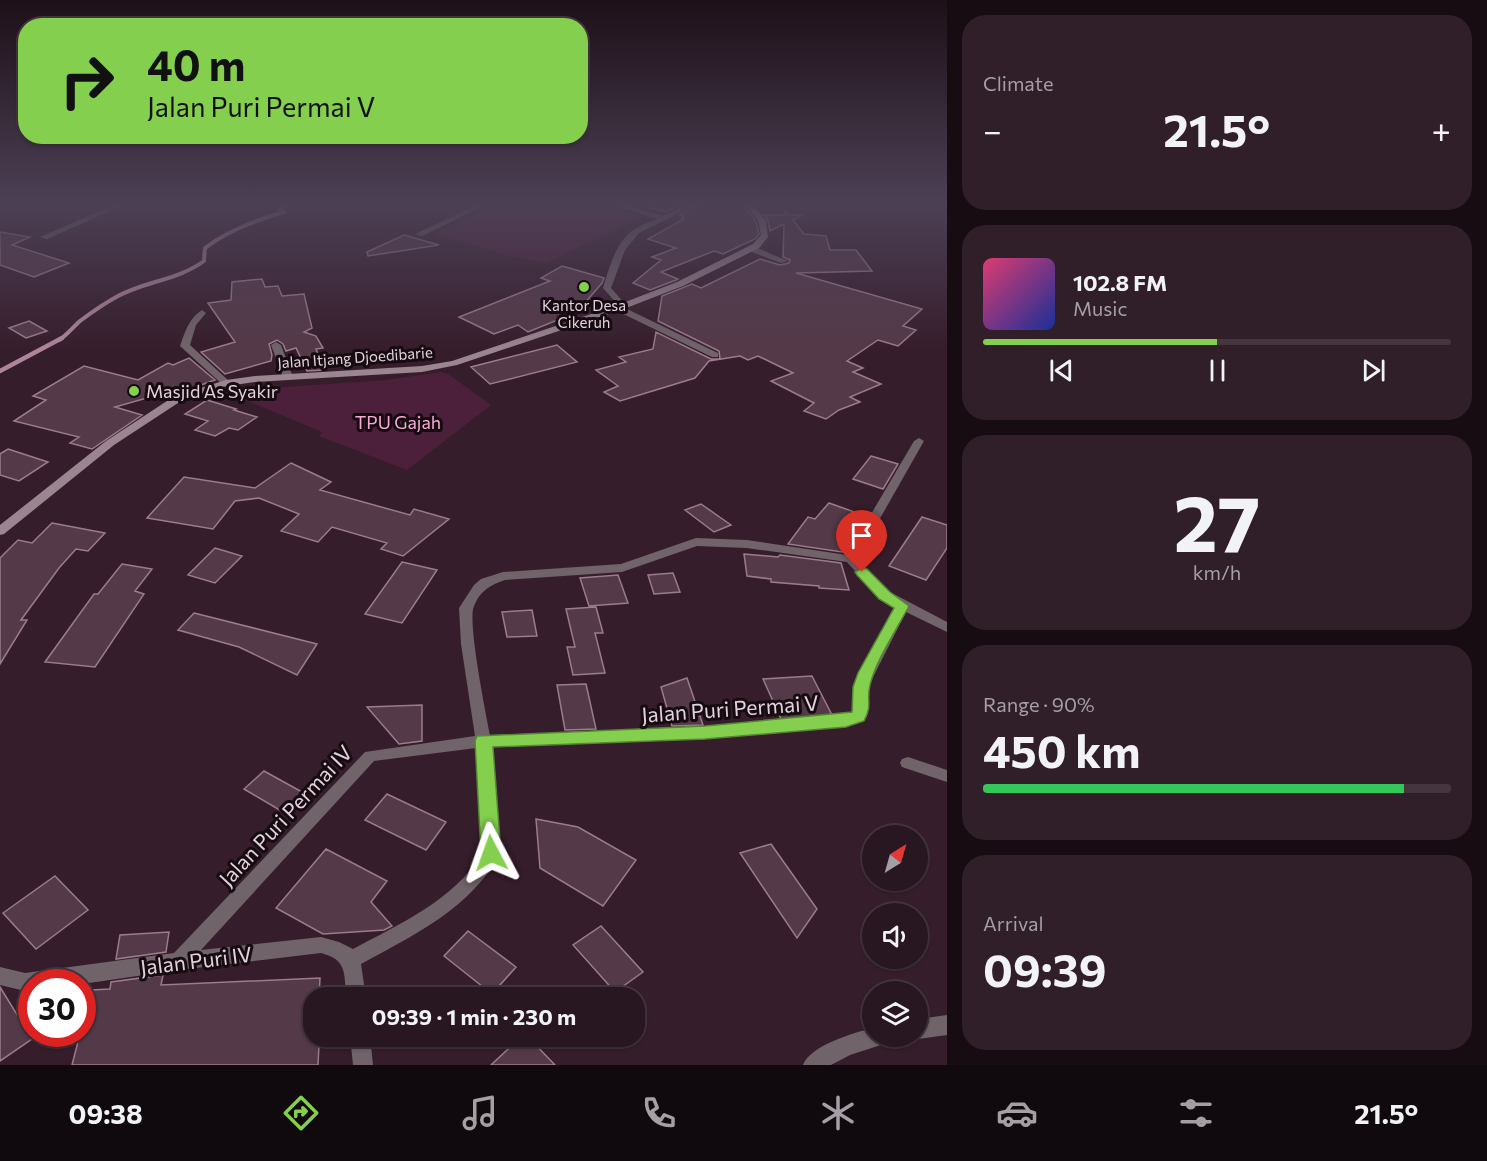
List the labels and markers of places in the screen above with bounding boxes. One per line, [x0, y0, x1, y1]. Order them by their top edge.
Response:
marker: Kantor Desa Cikeruh [577, 280, 591, 294]
place label: Kantor Desa Cikeruh [542, 296, 626, 331]
place label: Masjid As Syakir [146, 380, 278, 402]
marker: Masjid As Syakir [127, 384, 141, 398]
pin [836, 510, 887, 572]

